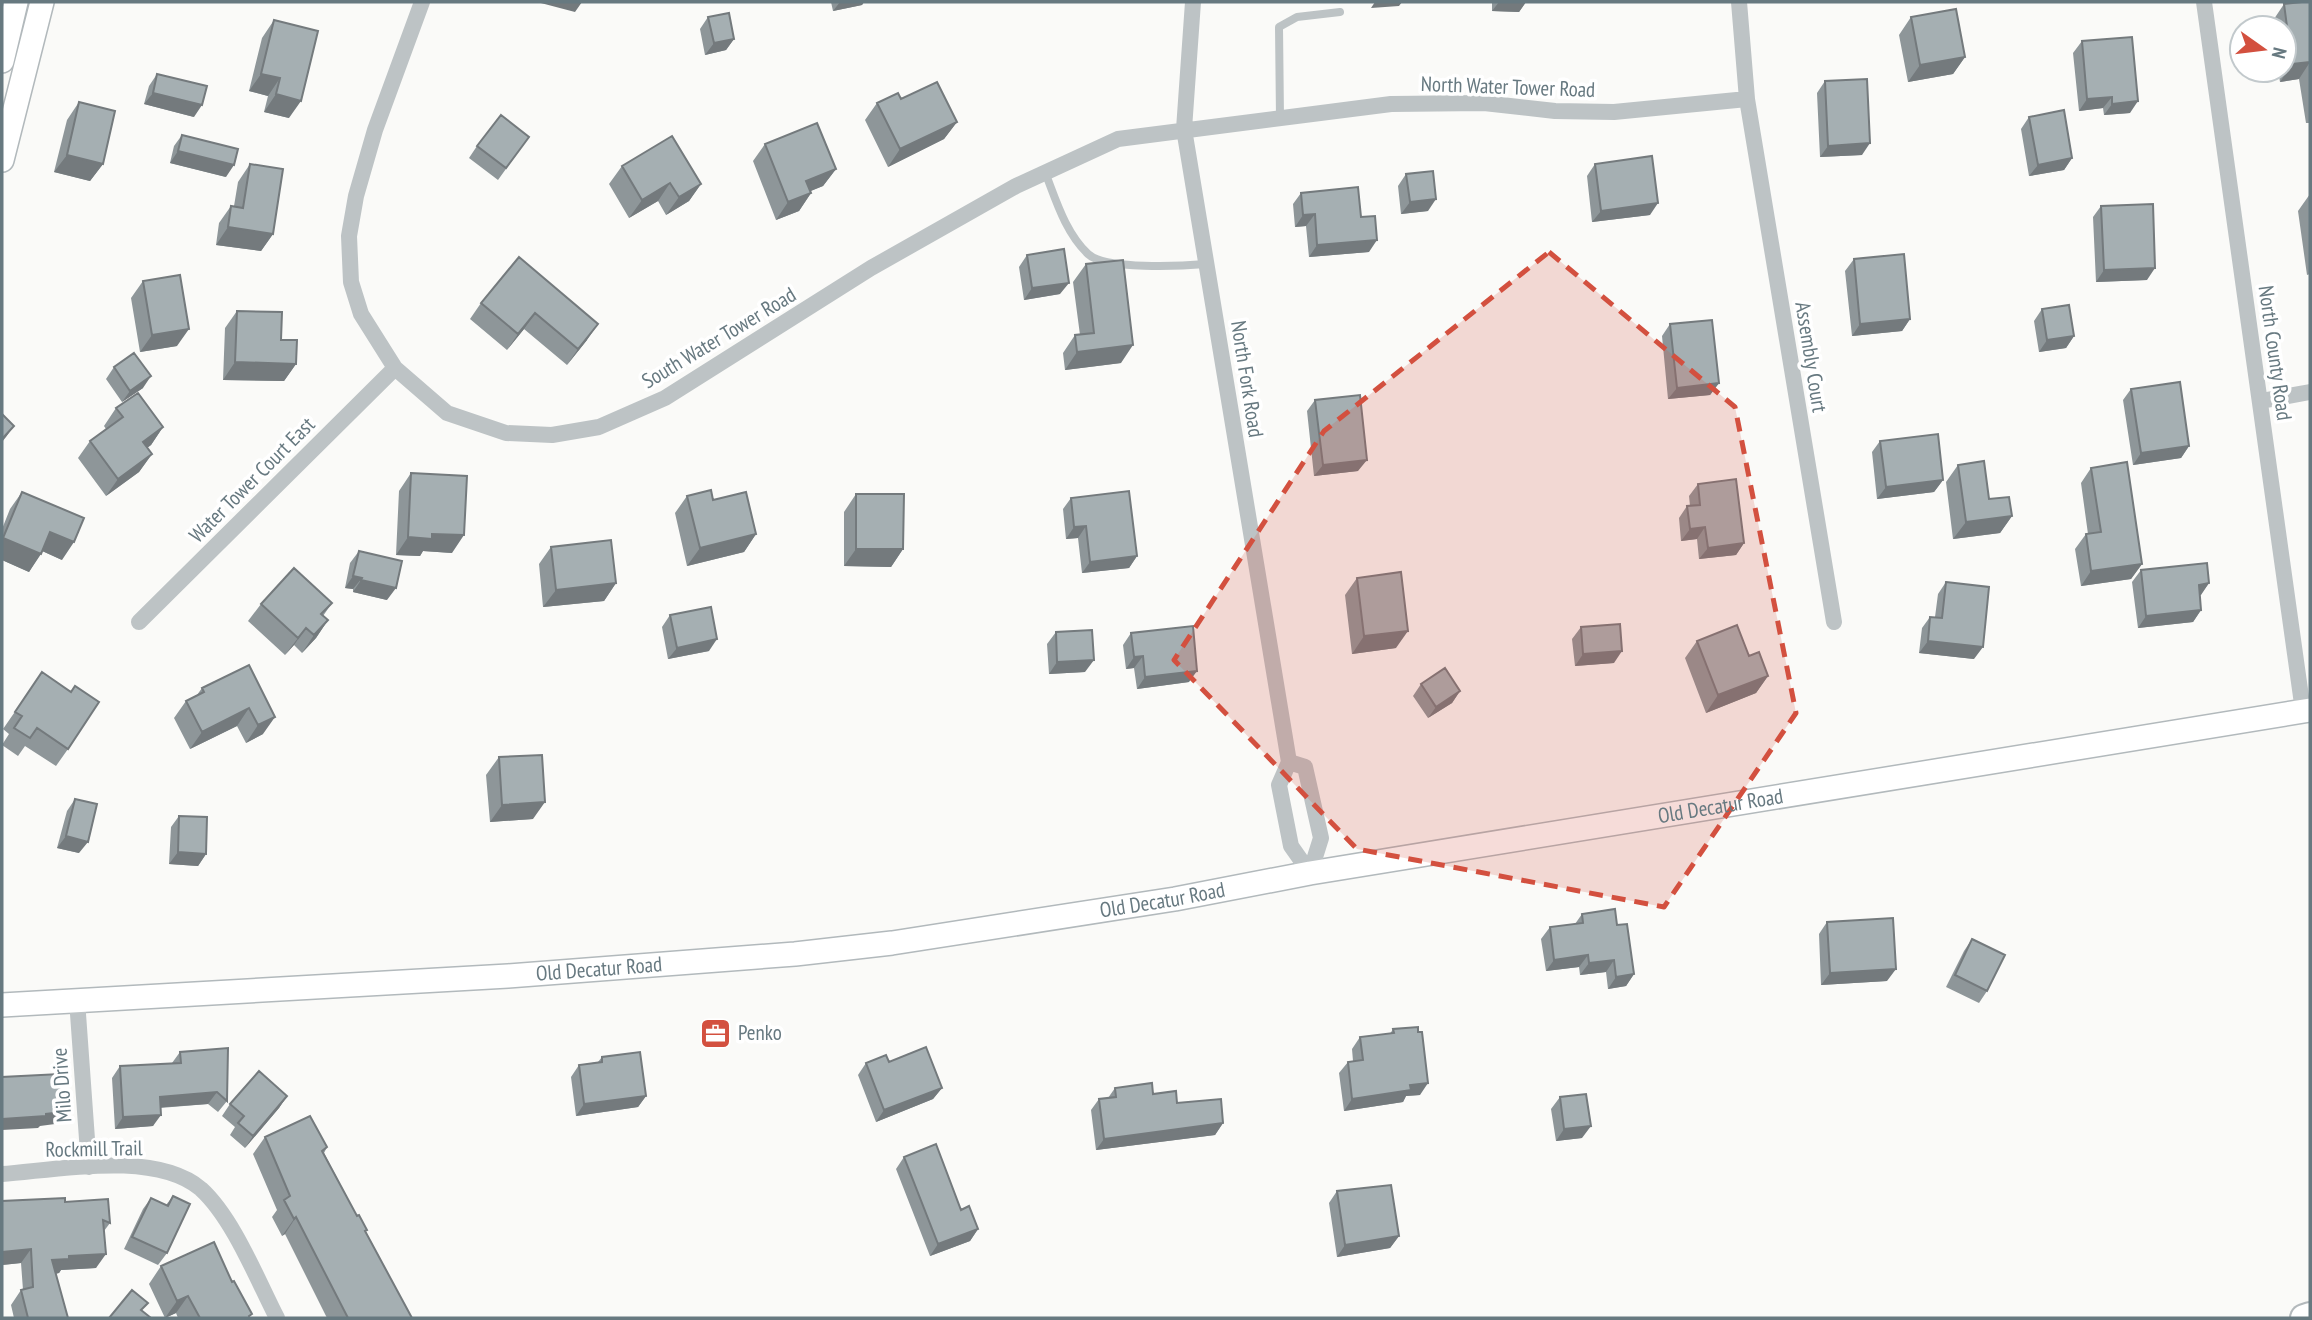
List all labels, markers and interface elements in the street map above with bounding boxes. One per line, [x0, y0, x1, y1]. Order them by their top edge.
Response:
north arrow [2228, 14, 2298, 84]
text: N [2267, 45, 2292, 61]
street label: North Water Tower Road [1420, 70, 1596, 103]
street label: South Water Tower Road [637, 281, 801, 394]
street label: North County Road [2253, 284, 2298, 422]
street label: Assembly Court [1789, 300, 1834, 414]
street label: North Fork Road [1225, 319, 1270, 439]
street label: Water Tower Court East [183, 411, 320, 548]
street label: Old Decatur Road [1656, 782, 1785, 829]
street label: Old Decatur Road [1098, 876, 1227, 924]
street label: Old Decatur Road [535, 950, 663, 987]
office icon: Penko [698, 1016, 732, 1050]
place label: Penko [738, 1019, 782, 1046]
street label: Milo Drive [45, 1047, 78, 1123]
street label: Rockmill Trail [45, 1134, 143, 1163]

